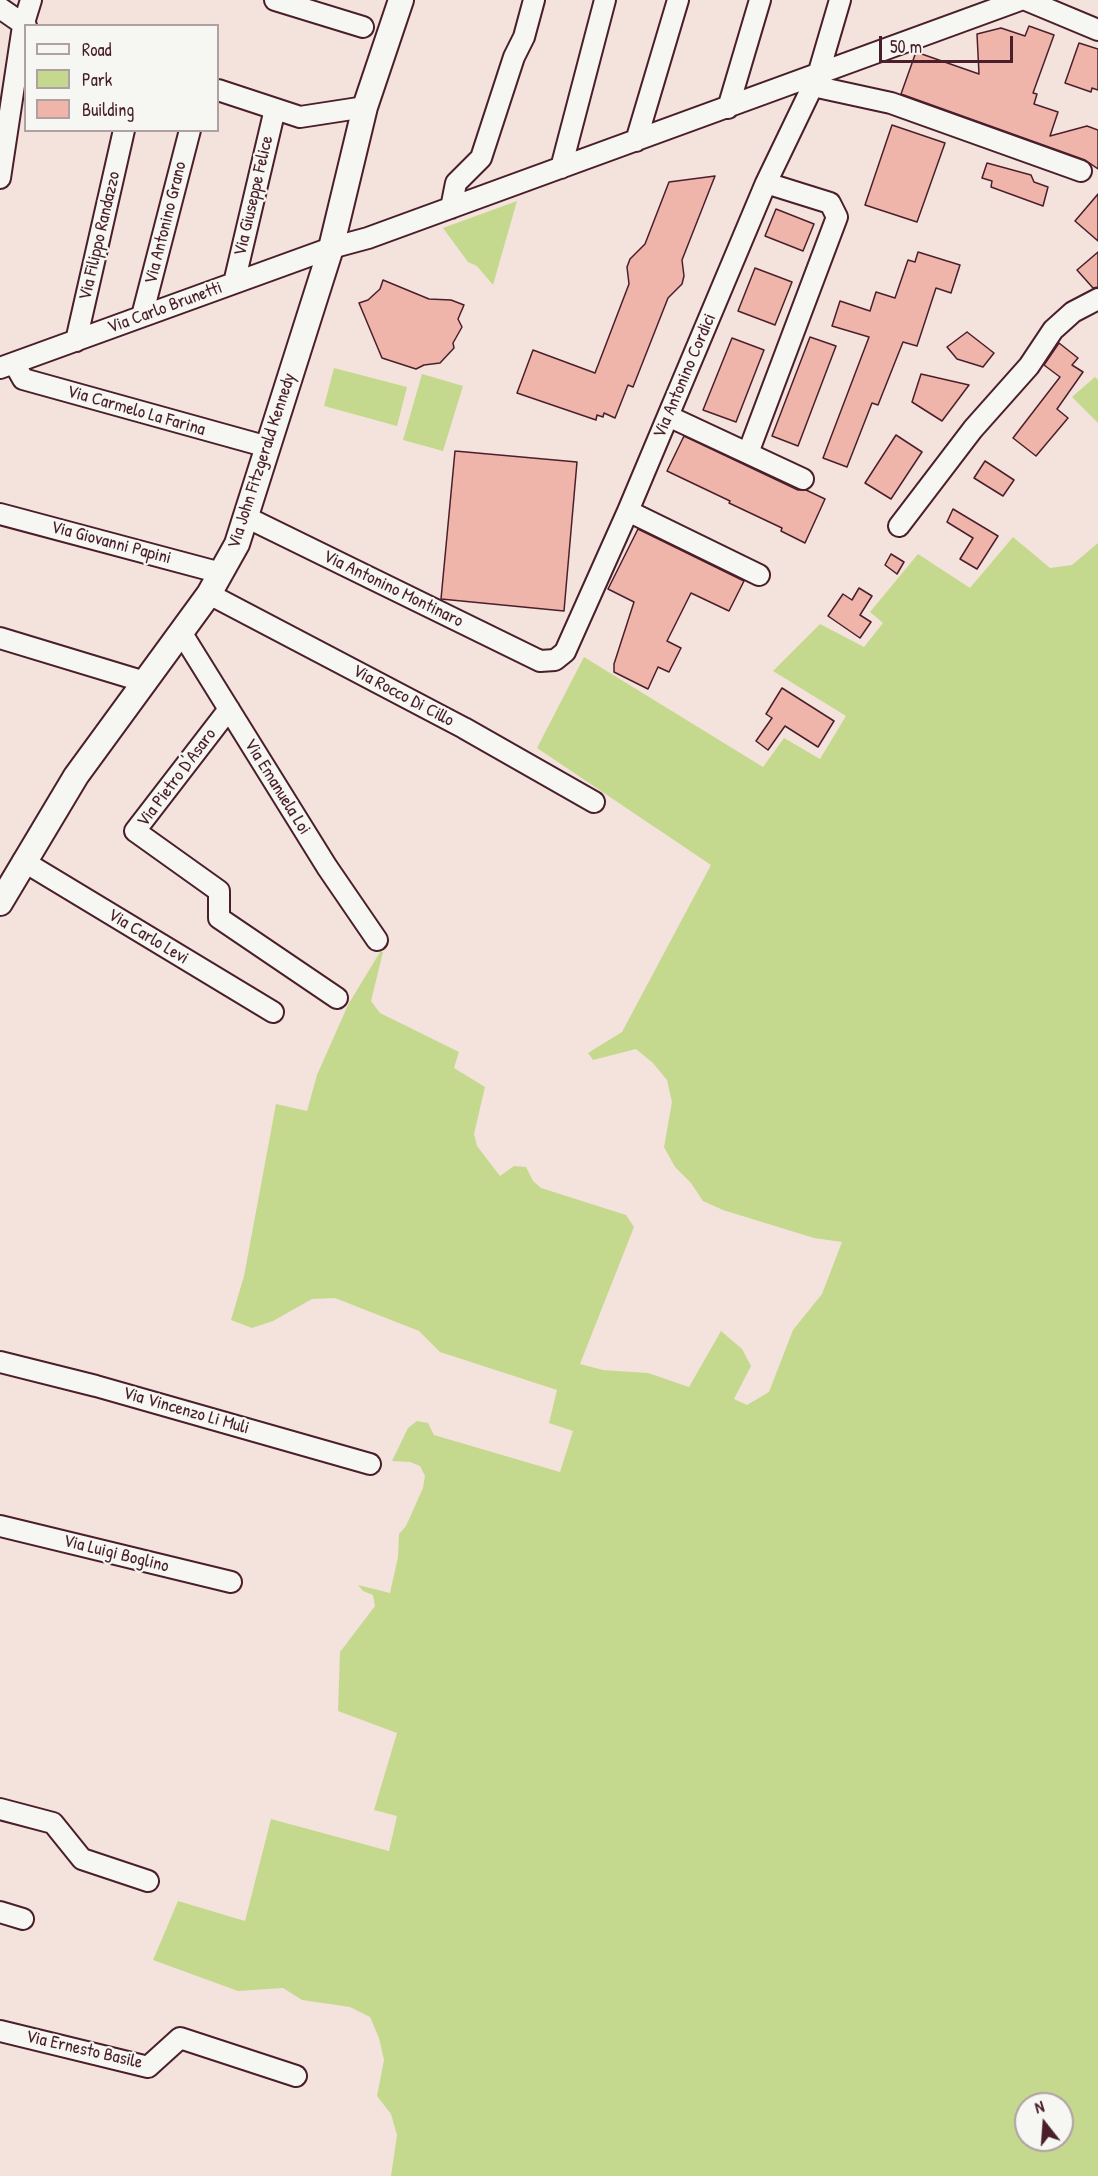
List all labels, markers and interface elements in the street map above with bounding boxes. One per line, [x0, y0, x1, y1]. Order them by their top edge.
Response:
legend [24, 24, 219, 132]
scale bar [882, 24, 1016, 62]
text: 50 m [890, 34, 922, 59]
text: Road [82, 37, 112, 62]
text: Park [82, 67, 112, 92]
text: Building [82, 97, 134, 122]
street label: Via Giuseppe Felice [230, 134, 278, 258]
street label: Via Antonino Grano [140, 160, 192, 286]
street label: Via Filippo Randazzo [75, 169, 125, 303]
street label: Via Carlo Brunetti [105, 277, 225, 339]
street label: Via Antonino Cordici [649, 310, 721, 442]
street label: Via John Fitzgerald Kennedy [223, 370, 301, 552]
street label: Via Carmelo La Farina [64, 381, 208, 441]
street label: Via Giovanni Papini [49, 517, 173, 569]
street label: Via Antonino Montinaro [319, 546, 467, 632]
street label: Via Rocco Di Cillo [349, 660, 457, 732]
street label: Via Pietro D'Asaro [133, 724, 221, 832]
street label: Via Emanuela Loi [239, 735, 315, 839]
street label: Via Carlo Levi [104, 904, 192, 970]
street label: Via Vincenzo Li Muli [120, 1383, 252, 1439]
street label: Via Luigi Boglino [61, 1530, 171, 1578]
street label: Via Ernesto Basile [24, 2026, 144, 2074]
north arrow [1014, 2092, 1074, 2152]
text: N [1032, 2095, 1047, 2118]

